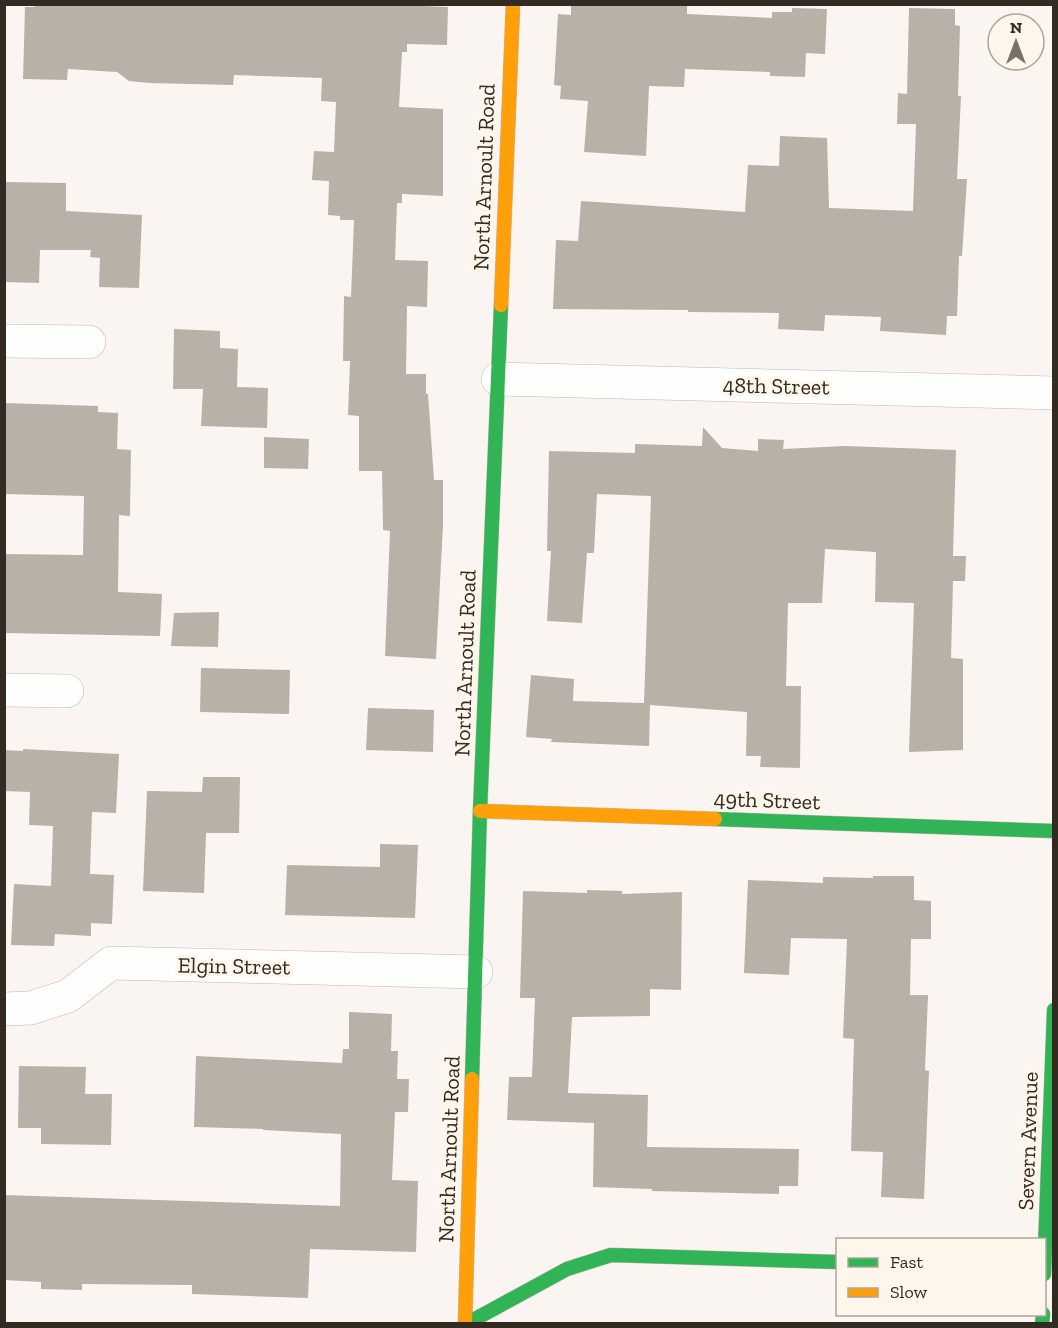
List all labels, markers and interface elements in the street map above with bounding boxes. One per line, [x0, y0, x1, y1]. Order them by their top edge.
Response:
north arrow [986, 12, 1046, 72]
text: N [1010, 18, 1022, 37]
street label: North Arnoult Road [467, 83, 501, 271]
street label: 48th Street [722, 372, 831, 400]
street label: North Arnoult Road [448, 569, 482, 757]
street label: 49th Street [713, 785, 822, 815]
street label: Elgin Street [177, 952, 291, 980]
street label: North Arnoult Road [432, 1055, 466, 1243]
street label: Severn Avenue [1012, 1071, 1044, 1211]
legend [836, 1238, 1046, 1316]
text: Fast [890, 1251, 923, 1273]
text: Slow [890, 1281, 927, 1303]

